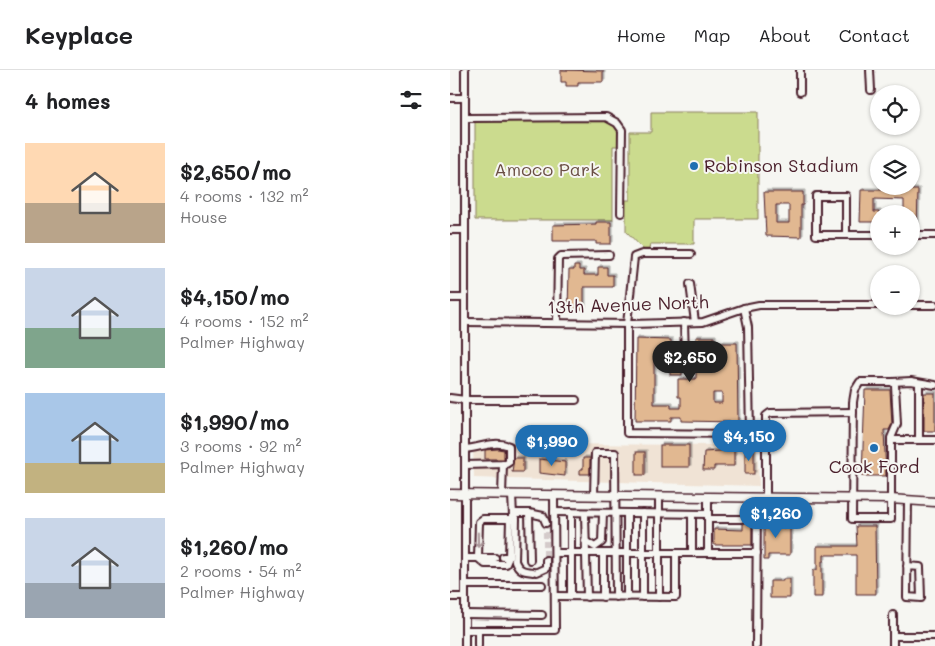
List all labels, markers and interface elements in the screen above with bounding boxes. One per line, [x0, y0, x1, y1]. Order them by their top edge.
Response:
text: Keyplace [25, 19, 133, 50]
text: Home [617, 23, 666, 47]
text: Map [694, 23, 730, 47]
text: About [758, 23, 811, 47]
text: Contact [839, 23, 910, 47]
map controls [870, 85, 920, 315]
button: locate [870, 85, 920, 135]
icon: filters [397, 86, 425, 114]
text: 4 homes [25, 87, 111, 114]
button: layers [870, 145, 920, 195]
place label: Robinson Stadium [704, 153, 859, 177]
park label: Amoco Park [494, 157, 600, 181]
text: $2,650/mo [180, 158, 291, 185]
marker: Robinson Stadium [688, 160, 700, 172]
icon: home [65, 163, 125, 223]
text: 4 rooms · 132 m² [180, 185, 309, 206]
button: + [870, 205, 920, 255]
text: House [180, 206, 227, 227]
button: − [870, 265, 920, 315]
text: $4,150/mo [180, 283, 290, 310]
icon: home [65, 288, 125, 348]
street label: 13th Avenue North [547, 289, 709, 319]
text: 4 rooms · 152 m² [180, 310, 309, 331]
text: Palmer Highway [180, 331, 305, 352]
pin: $2,650 [649, 340, 731, 383]
text: $2,650 [663, 346, 717, 367]
text: $1,990/mo [180, 408, 289, 435]
icon: home [65, 413, 125, 473]
pin: $4,150 [708, 420, 790, 462]
pin: $1,990 [511, 424, 593, 467]
text: $4,150 [723, 425, 775, 446]
text: $1,990 [526, 430, 578, 451]
text: 3 rooms · 92 m² [180, 435, 302, 456]
marker: Cook Ford [868, 442, 880, 454]
place label: Cook Ford [829, 454, 919, 478]
text: Palmer Highway [180, 456, 305, 477]
pin: $1,260 [735, 496, 817, 539]
text: $1,260 [751, 502, 801, 523]
one-way arrow [473, 532, 483, 548]
text: $1,260/mo [180, 533, 288, 560]
icon: home [65, 538, 125, 598]
text: 2 rooms · 54 m² [180, 560, 301, 581]
text: Palmer Highway [180, 581, 305, 602]

